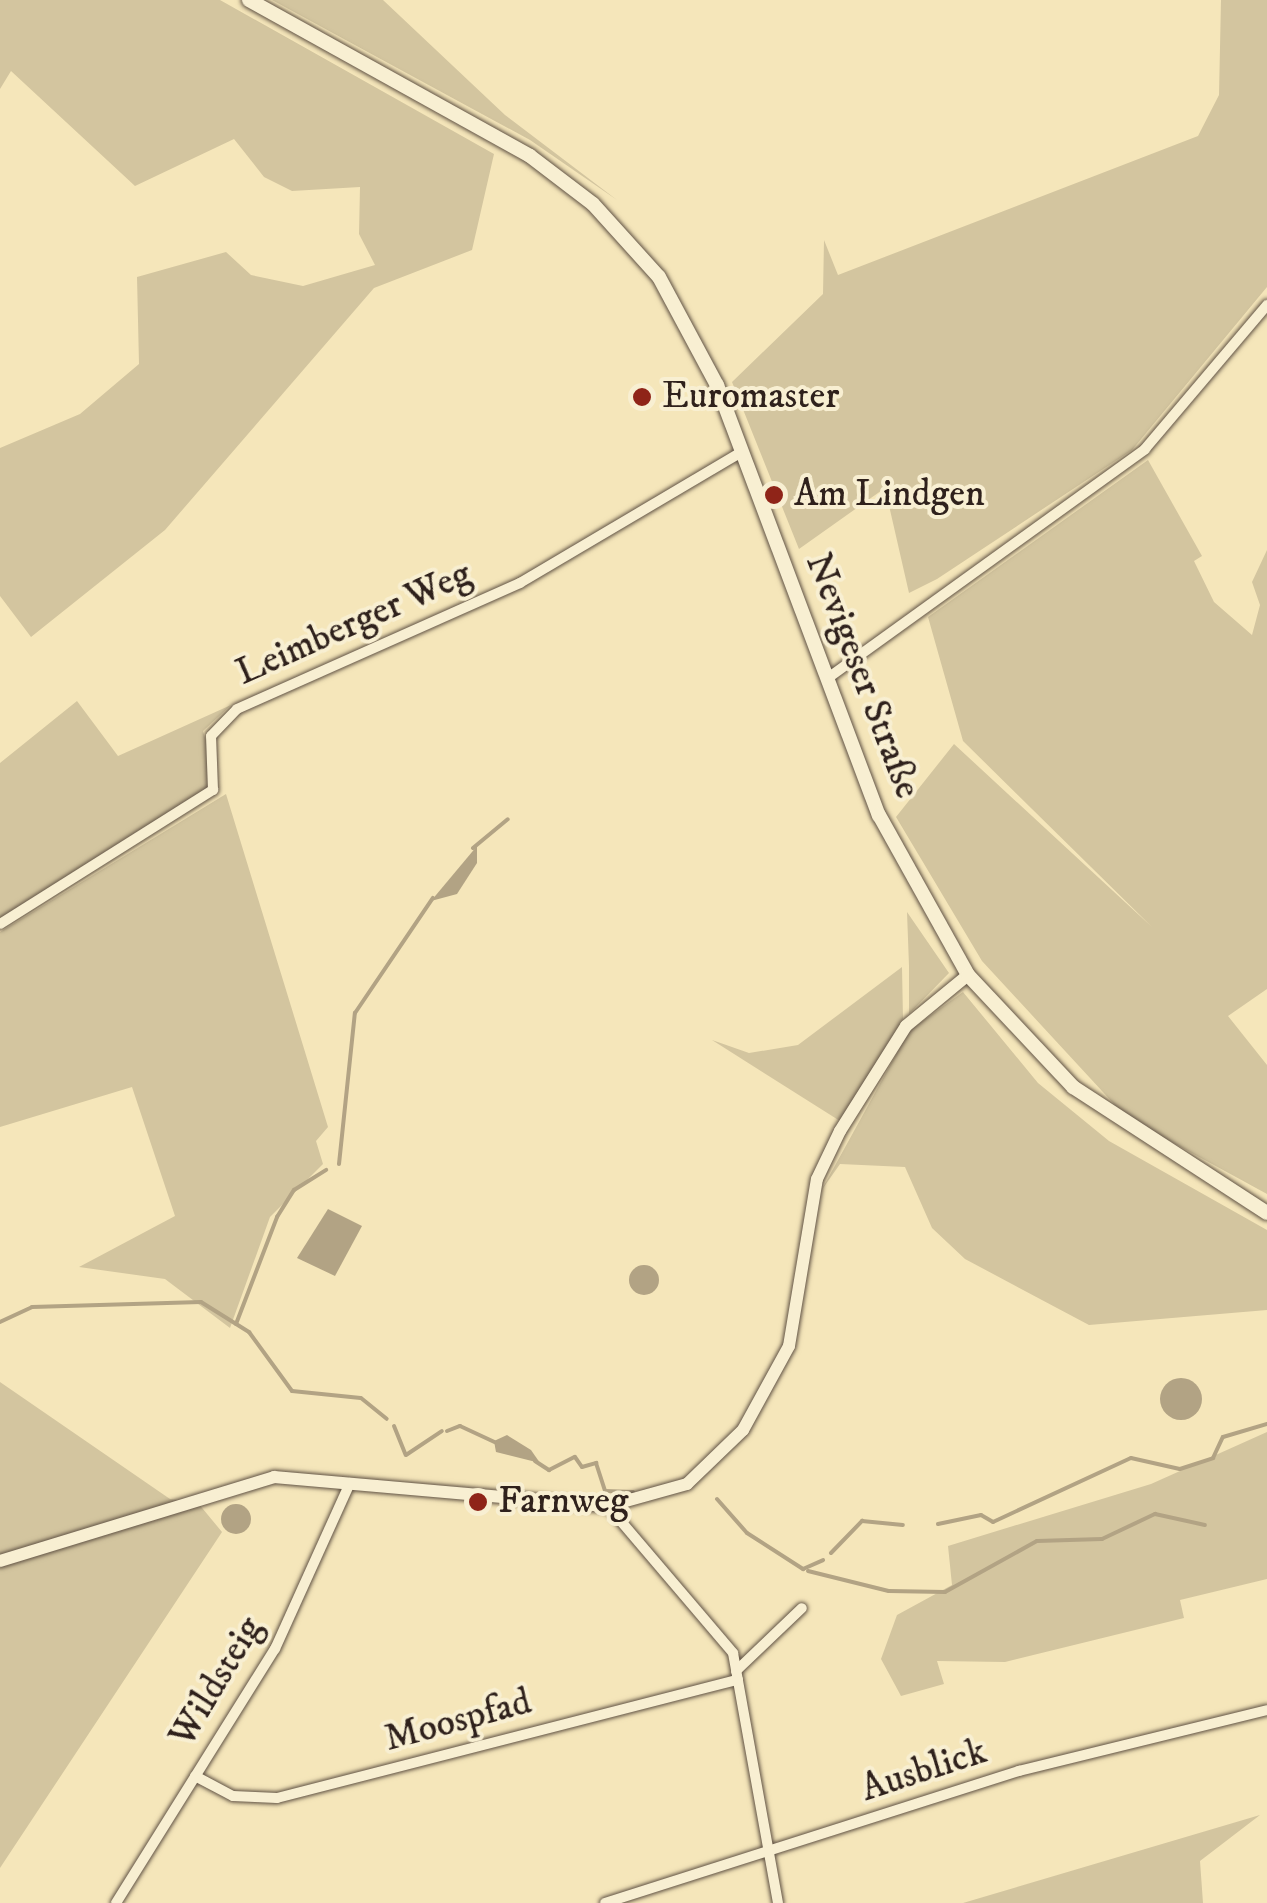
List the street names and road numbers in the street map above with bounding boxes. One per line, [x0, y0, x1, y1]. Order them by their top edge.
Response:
street label: Nevigeser Straße [794, 547, 930, 805]
street label: Leimberger Weg [229, 552, 479, 696]
street label: Wildsteig [160, 1609, 274, 1755]
street label: Moospfad [380, 1680, 536, 1762]
street label: Ausblick [855, 1729, 993, 1813]

